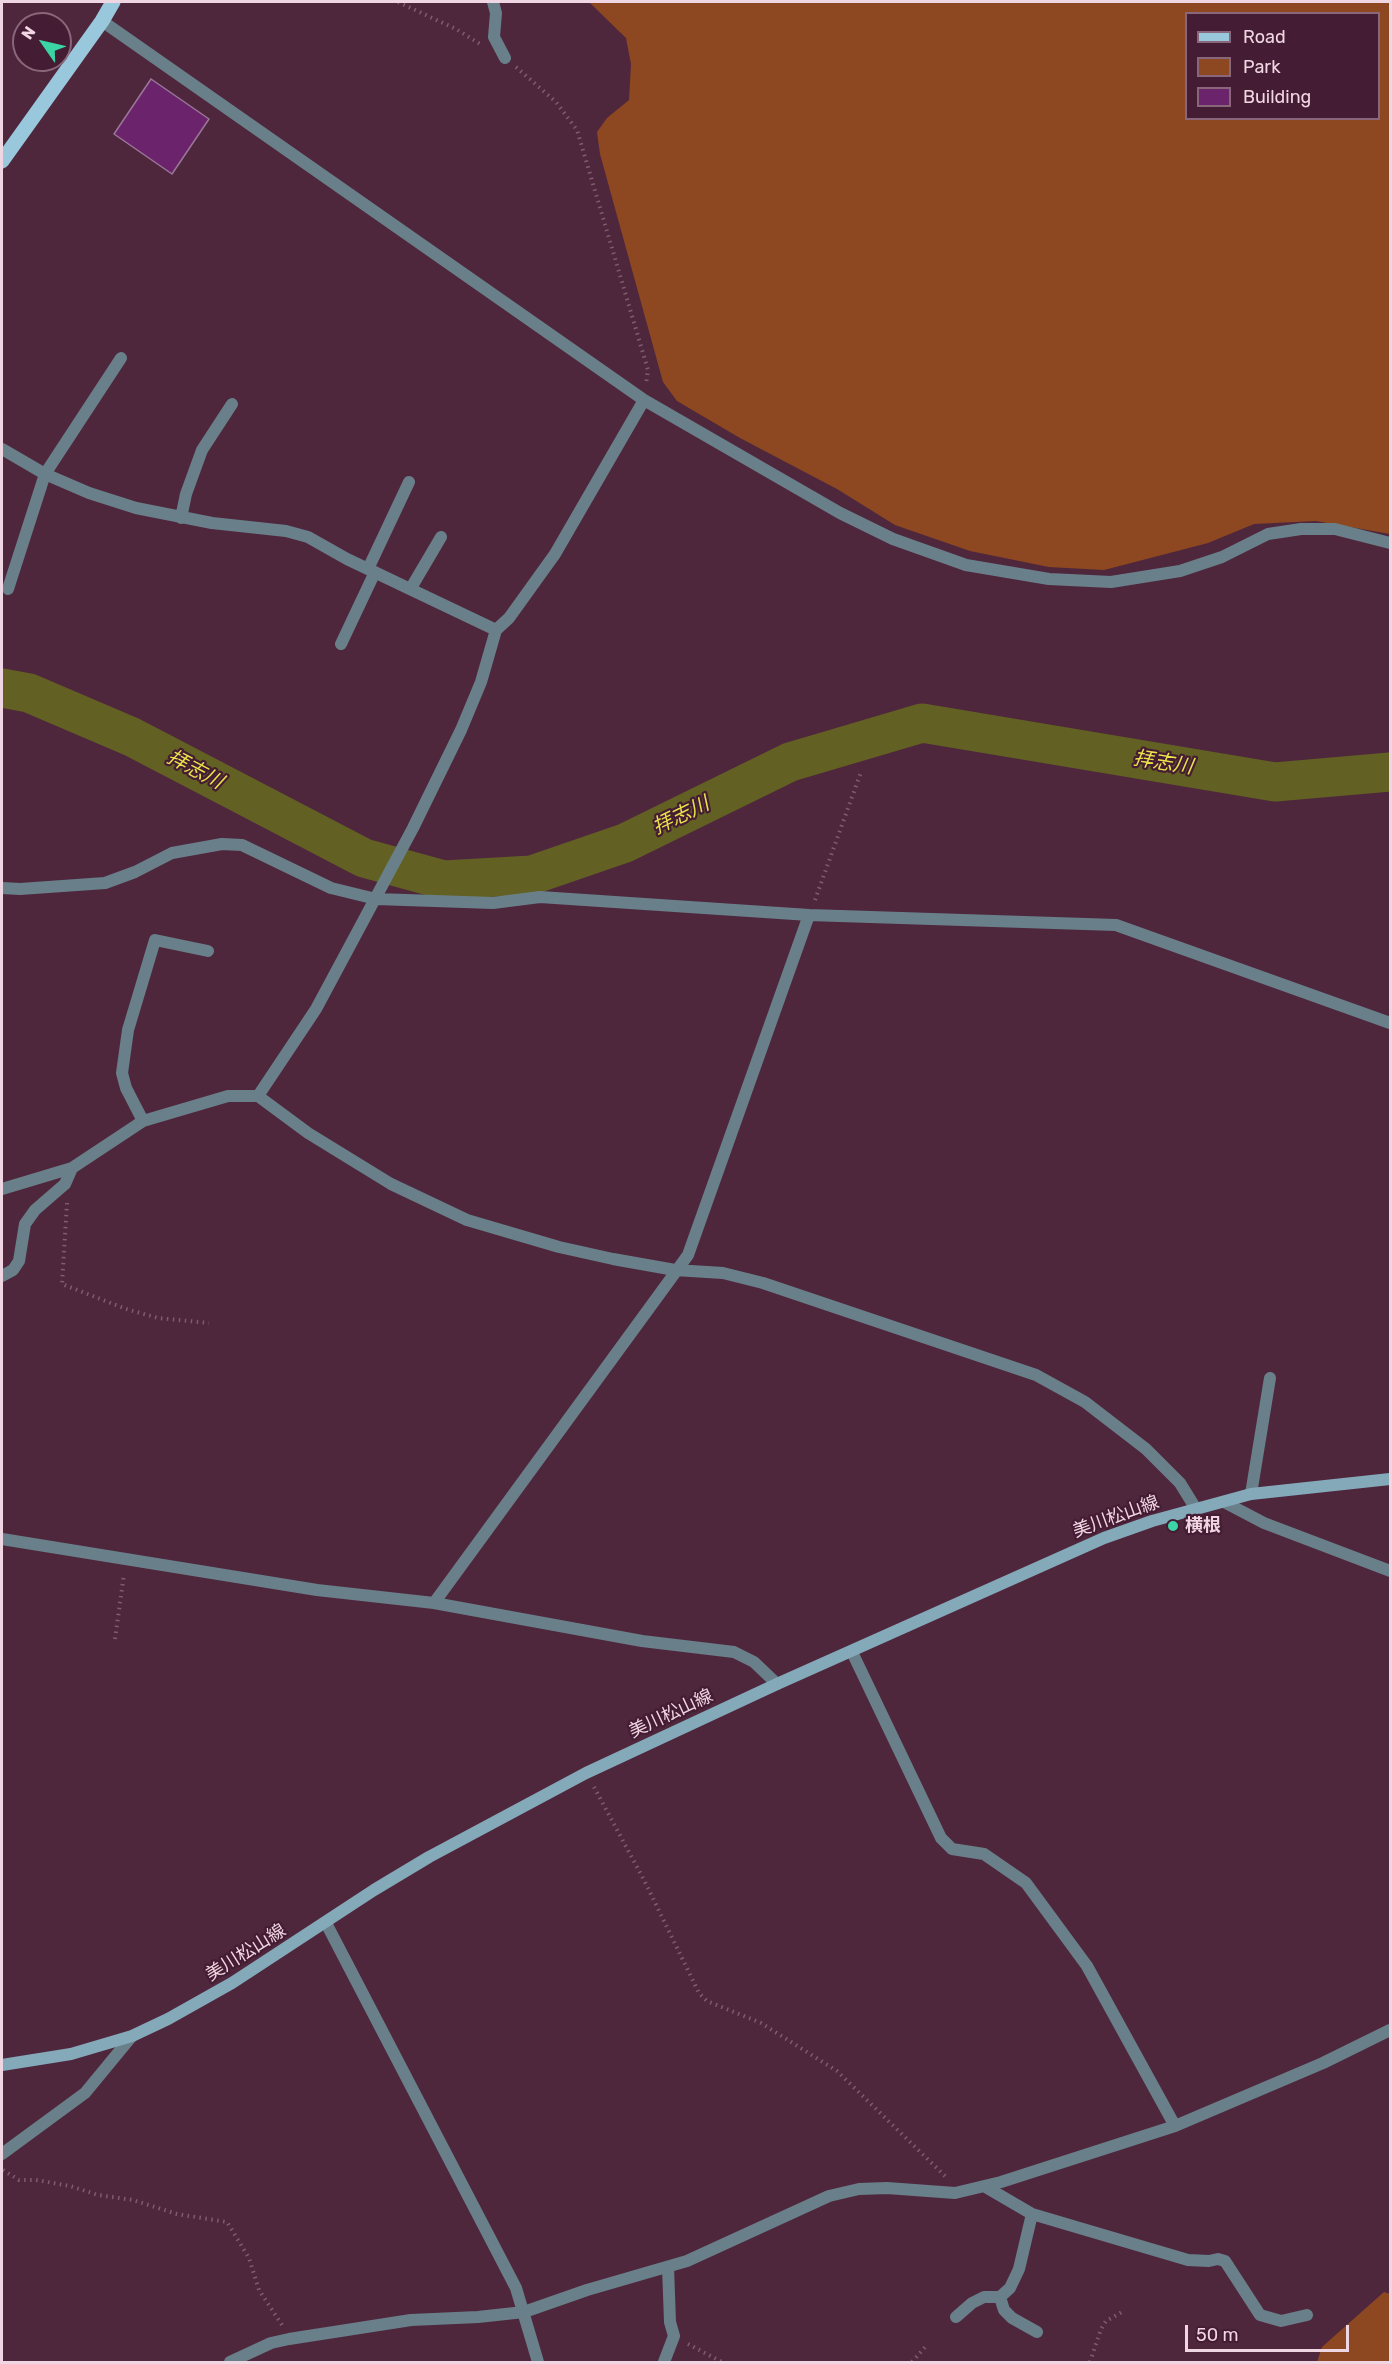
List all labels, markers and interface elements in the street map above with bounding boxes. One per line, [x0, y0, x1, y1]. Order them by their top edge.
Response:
north arrow [12, 12, 72, 72]
legend [1185, 12, 1380, 120]
text: N [17, 23, 39, 43]
text: Road [1243, 26, 1286, 48]
text: Park [1243, 56, 1280, 78]
text: Building [1243, 86, 1311, 108]
water label: 拝志川 [163, 745, 227, 795]
water label: 拝志川 [1131, 746, 1195, 780]
water label: 拝志川 [649, 792, 713, 840]
street label: 美川松山線 [1070, 1491, 1162, 1543]
place label: 横根 [1185, 1515, 1221, 1537]
marker: 横根 [1166, 1519, 1180, 1533]
street label: 美川松山線 [626, 1685, 716, 1743]
street label: 美川松山線 [202, 1920, 290, 1986]
scale bar [1188, 2313, 1352, 2351]
text: 50 m [1196, 2324, 1239, 2346]

